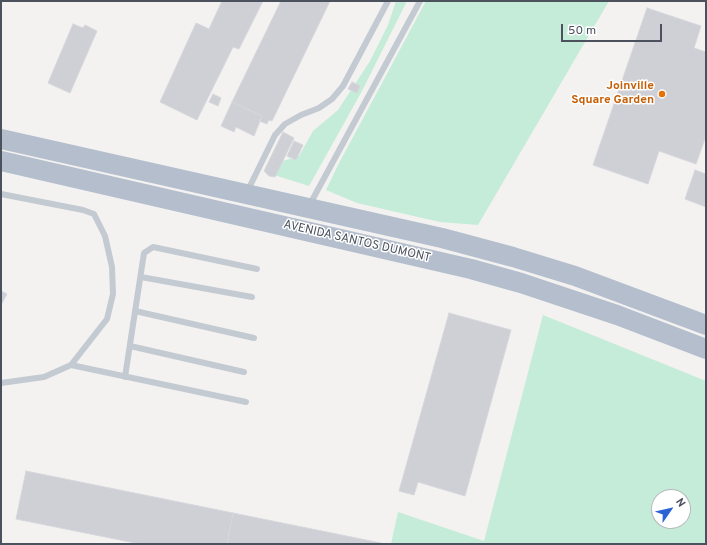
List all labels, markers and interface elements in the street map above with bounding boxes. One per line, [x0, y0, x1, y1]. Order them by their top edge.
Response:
scale bar [563, 16, 664, 42]
text: 50 m [568, 23, 596, 39]
place label: Joinville Square Garden [571, 80, 654, 108]
marker: Joinville Square Garden [657, 89, 667, 99]
street label: AVENIDA SANTOS DUMONT [282, 218, 432, 266]
north arrow [651, 489, 691, 529]
text: N [672, 496, 688, 510]

